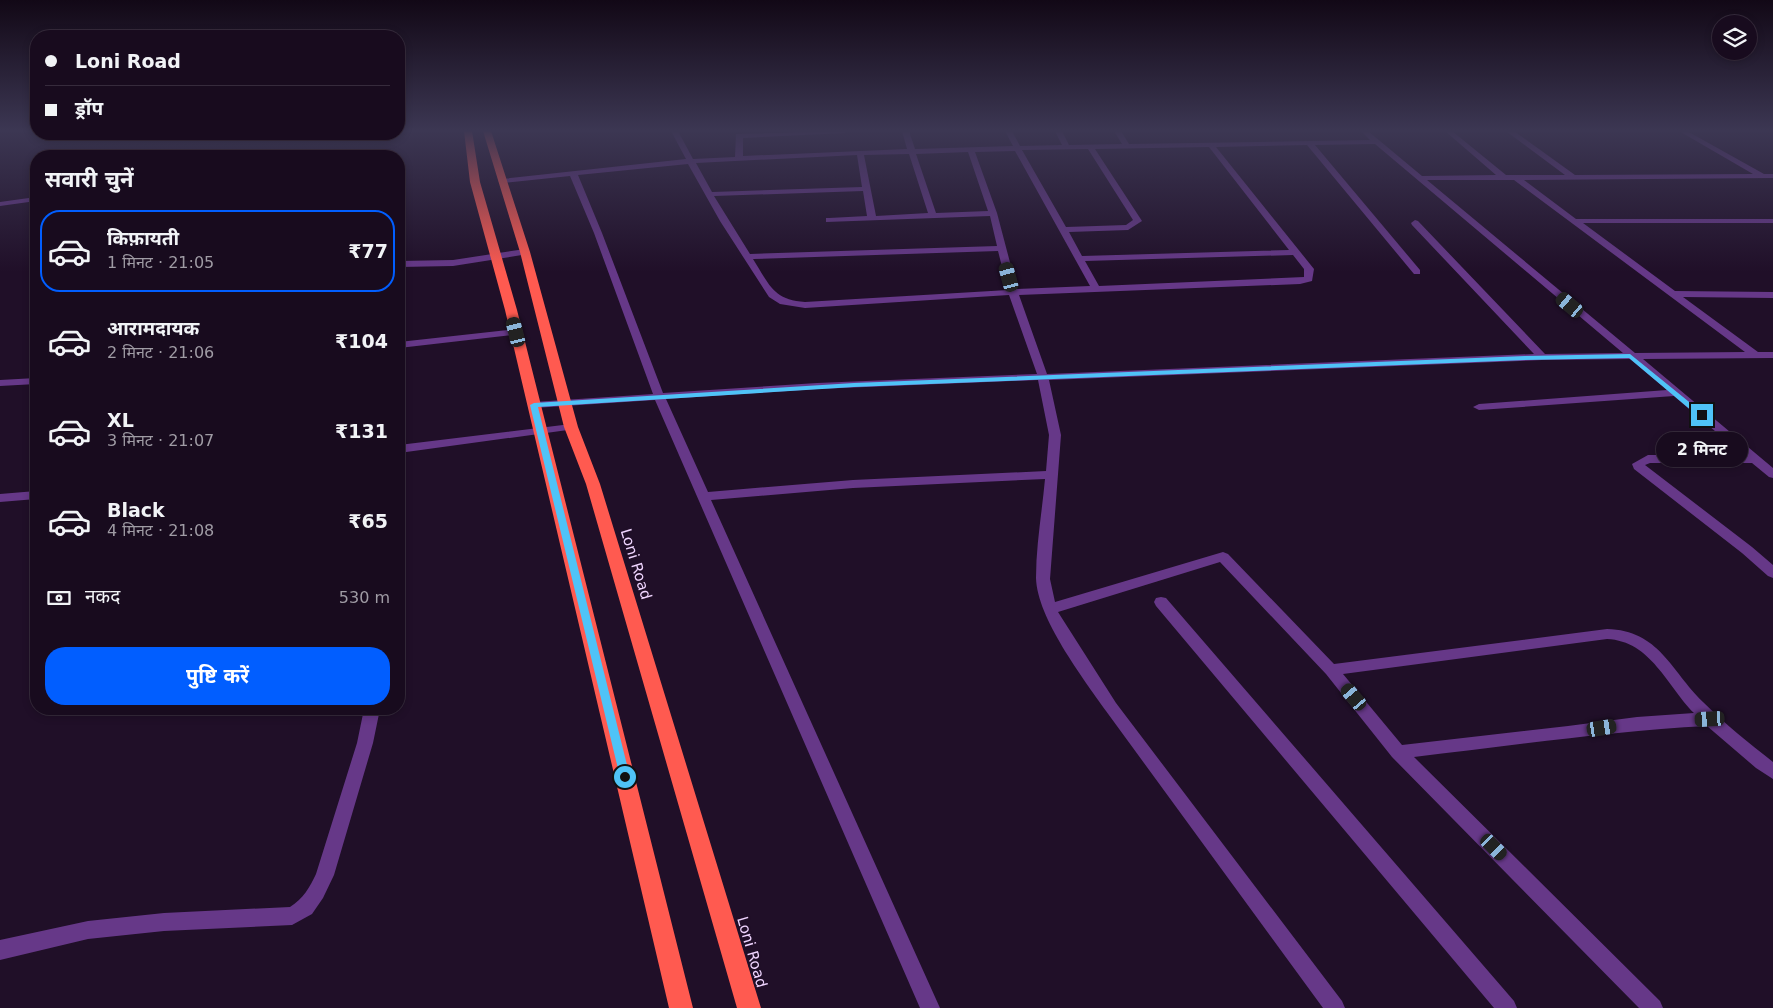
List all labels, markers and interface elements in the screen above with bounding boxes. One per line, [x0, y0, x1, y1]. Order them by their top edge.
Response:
map controls [1712, 15, 1757, 60]
button: layers [1712, 15, 1757, 60]
text: Loni Road [75, 50, 181, 72]
text: ड्रॉप [75, 97, 103, 119]
text: सवारी चुनें [45, 167, 134, 192]
text: किफ़ायती [107, 227, 179, 249]
icon: car [47, 229, 92, 274]
text: ₹77 [348, 240, 388, 262]
text: 1 मिनट · 21:05 [107, 253, 214, 272]
car [997, 261, 1020, 293]
car [1553, 290, 1586, 320]
car [505, 316, 526, 348]
text: आरामदायक [107, 317, 199, 339]
icon: car [47, 319, 92, 364]
text: ₹104 [335, 330, 388, 352]
text: 2 मिनट · 21:06 [107, 343, 214, 362]
route end [1691, 404, 1713, 426]
icon: car [47, 409, 92, 454]
text: XL [107, 409, 134, 431]
text: ₹131 [335, 420, 388, 442]
text: 3 मिनट · 21:07 [107, 431, 214, 450]
callout: 2 मिनट [1656, 432, 1748, 468]
text: 2 मिनट [1677, 440, 1727, 459]
icon: car [47, 499, 92, 544]
text: Black [107, 499, 165, 521]
text: ₹65 [348, 510, 388, 532]
text: 4 मिनट · 21:08 [107, 521, 214, 540]
street label: Loni Road [617, 526, 655, 602]
icon: cash [45, 584, 73, 612]
text: नकद [85, 585, 120, 607]
text: 530 m [339, 588, 390, 607]
button: पुष्टि करें [45, 647, 390, 705]
car [1338, 681, 1369, 713]
car [1694, 711, 1725, 727]
car [1586, 718, 1617, 738]
route start [614, 766, 636, 788]
car [1478, 831, 1509, 863]
street label: Loni Road [733, 914, 771, 990]

